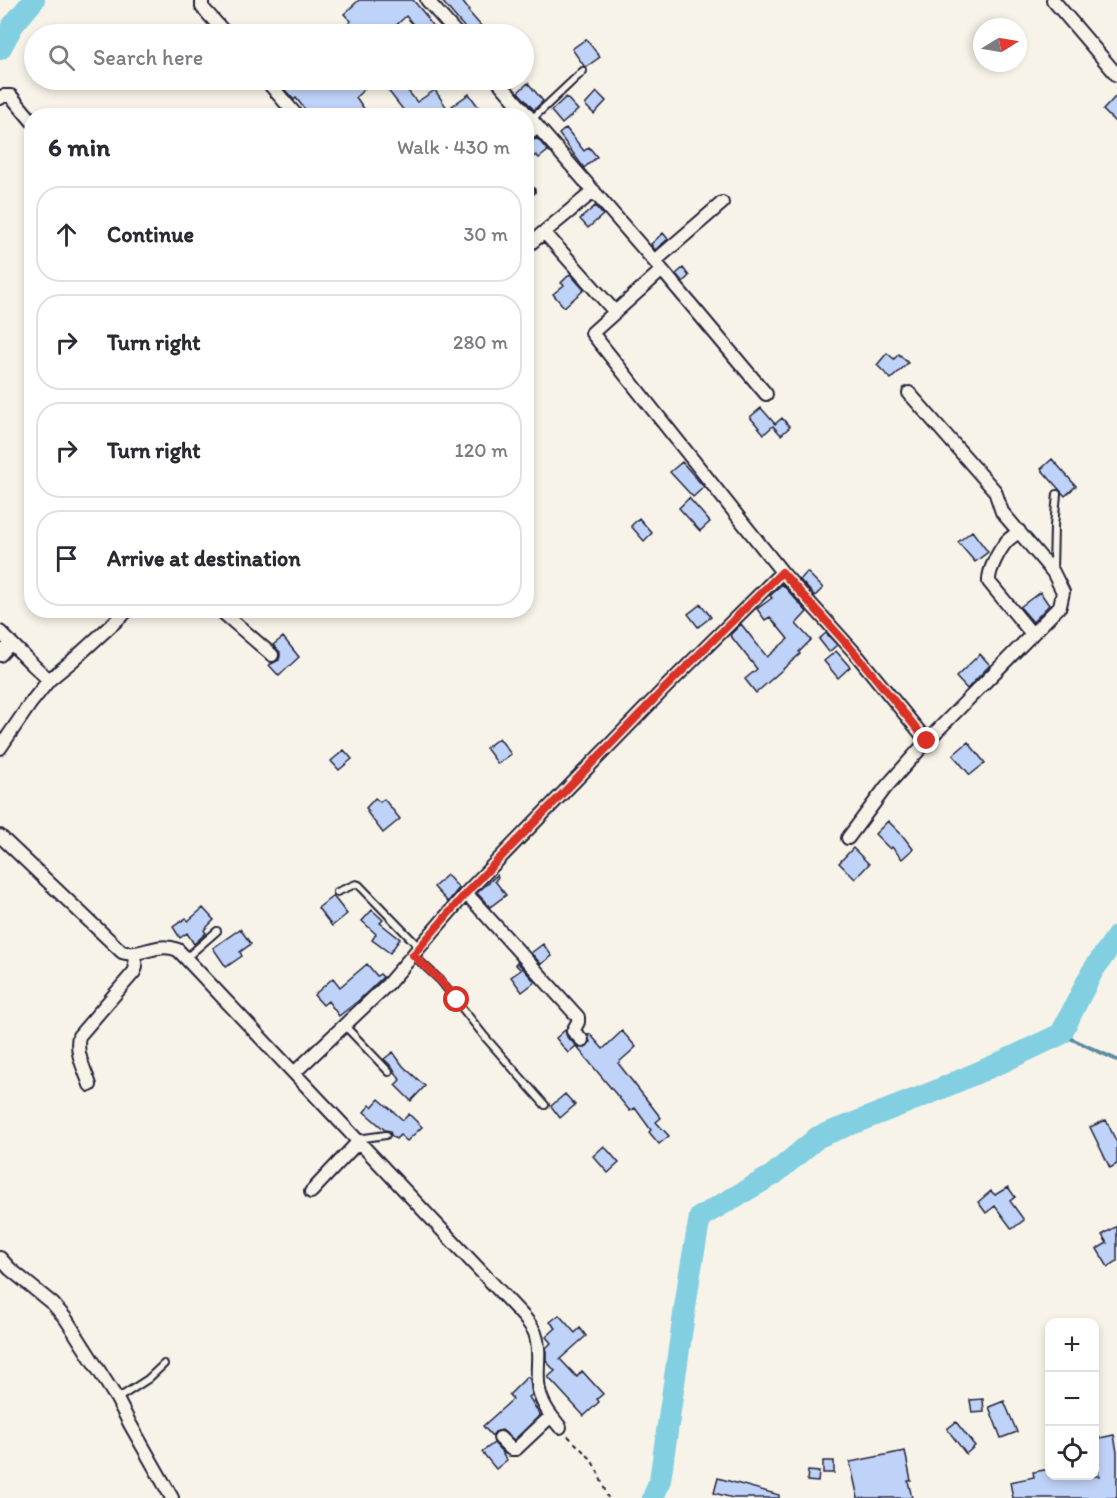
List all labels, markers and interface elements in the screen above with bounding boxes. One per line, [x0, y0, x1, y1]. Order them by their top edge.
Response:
north arrow [973, 18, 1027, 72]
search box [24, 24, 534, 90]
icon: search [45, 41, 78, 74]
text: Search here [93, 44, 203, 71]
text: 6 min [48, 131, 110, 163]
text: Walk · 430 m [397, 135, 510, 159]
icon: ahead [50, 218, 83, 251]
text: Continue [107, 221, 194, 248]
text: 30 m [463, 222, 508, 246]
icon: right [50, 326, 83, 359]
text: Turn right [107, 329, 201, 356]
text: 280 m [453, 330, 508, 354]
icon: right [50, 434, 83, 467]
text: Turn right [107, 437, 201, 464]
text: 120 m [455, 438, 508, 462]
icon: arrive [50, 542, 83, 575]
text: Arrive at destination [107, 545, 301, 572]
route end [913, 727, 939, 753]
route start [443, 986, 469, 1012]
map controls [1045, 1318, 1099, 1480]
button: + [1045, 1318, 1099, 1372]
button: − [1045, 1372, 1099, 1426]
button: locate [1045, 1426, 1099, 1480]

